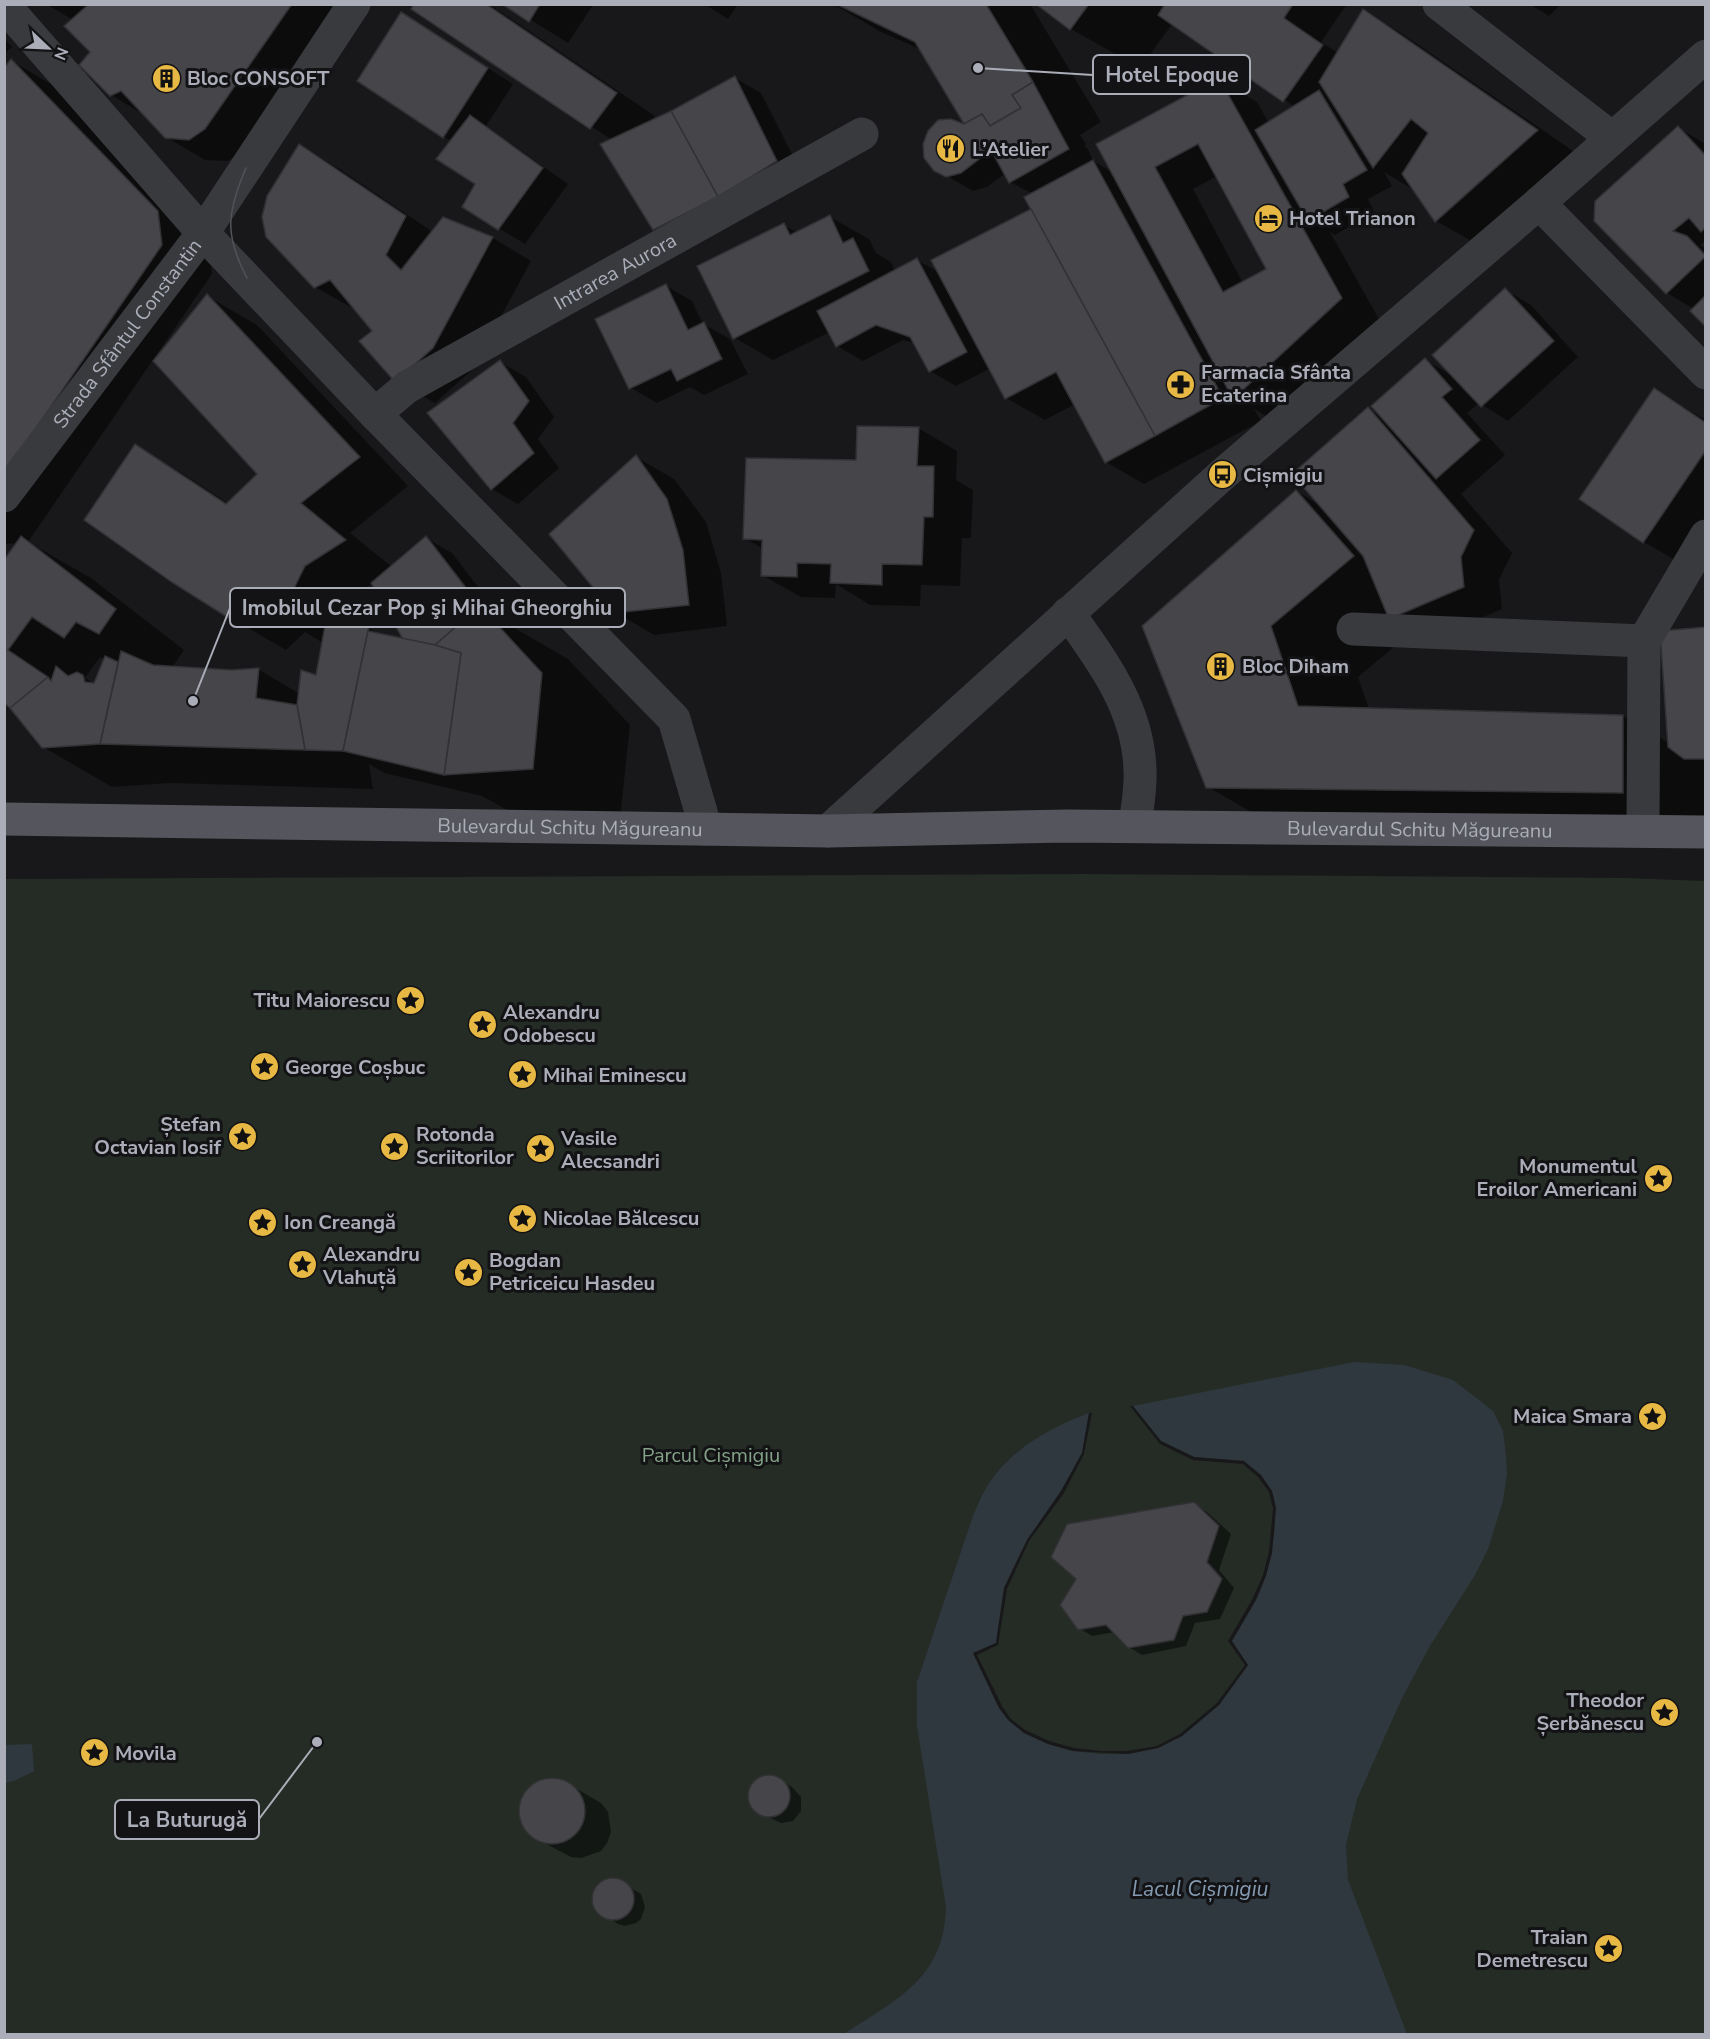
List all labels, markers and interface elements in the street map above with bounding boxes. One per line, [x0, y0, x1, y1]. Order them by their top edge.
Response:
north arrow [18, 18, 78, 78]
text: N [48, 44, 73, 63]
callout: Hotel Epoque [1093, 55, 1250, 94]
text: Hotel Epoque [1105, 61, 1239, 89]
building icon: Bloc CONSOFT [150, 62, 182, 94]
place label: Bloc CONSOFT [187, 65, 330, 92]
restaurant icon: L’Atelier [935, 133, 967, 165]
place label: L’Atelier [972, 136, 1049, 163]
hotel icon: Hotel Trianon [1252, 202, 1284, 234]
place label: Hotel Trianon [1289, 205, 1416, 232]
street label: Intrarea Aurora [549, 227, 681, 317]
street label: Strada Sfântul Constantin [47, 233, 208, 434]
place label: Farmacia Sfânta Ecaterina [1201, 359, 1351, 409]
pharmacy icon: Farmacia Sfânta Ecaterina [1164, 368, 1196, 400]
bus stop icon: Cișmigiu [1206, 459, 1238, 491]
place label: Cișmigiu [1243, 462, 1323, 489]
callout: Imobilul Cezar Pop şi Mihai Gheorghiu [230, 588, 625, 627]
text: Imobilul Cezar Pop şi Mihai Gheorghiu [242, 594, 612, 622]
building icon: Bloc Diham [1205, 650, 1237, 682]
place label: Bloc Diham [1242, 653, 1349, 680]
street label: Bulevardul Schitu Măgureanu [437, 812, 703, 843]
street label: Bulevardul Schitu Măgureanu [1287, 815, 1553, 845]
place icon: Titu Maiorescu [395, 984, 427, 1016]
place label: Titu Maiorescu [254, 987, 390, 1014]
place label: Alexandru Odobescu [503, 999, 600, 1049]
place icon: Alexandru Odobescu [466, 1008, 498, 1040]
place icon: George Coșbuc [248, 1051, 280, 1083]
place label: George Coșbuc [285, 1054, 426, 1081]
place icon: Mihai Eminescu [506, 1059, 538, 1091]
place label: Mihai Eminescu [543, 1062, 687, 1089]
place label: Ștefan Octavian Iosif [94, 1111, 222, 1161]
place icon: Ștefan Octavian Iosif [226, 1120, 258, 1152]
place label: Rotonda Scriitorilor [416, 1121, 514, 1171]
place label: Vasile Alecsandri [560, 1125, 660, 1175]
place icon: Rotonda Scriitorilor [379, 1130, 411, 1162]
place icon: Vasile Alecsandri [524, 1133, 556, 1165]
place label: Monumentul Eroilor Americani [1476, 1153, 1638, 1203]
place icon: Monumentul Eroilor Americani [1642, 1162, 1674, 1194]
place icon: Nicolae Bălcescu [506, 1202, 538, 1234]
place label: Nicolae Bălcescu [543, 1205, 699, 1232]
place icon: Ion Creangă [247, 1206, 279, 1238]
place label: Ion Creangă [284, 1209, 396, 1236]
place label: Alexandru Vlahuță [322, 1241, 420, 1291]
place label: Bogdan Petriceicu Hasdeu [489, 1247, 655, 1297]
place icon: Alexandru Vlahuță [286, 1249, 318, 1281]
place icon: Bogdan Petriceicu Hasdeu [452, 1256, 484, 1288]
place icon: Maica Smara [1637, 1400, 1669, 1432]
place label: Maica Smara [1513, 1403, 1632, 1430]
park label: Parcul Cișmigiu [642, 1442, 780, 1469]
place label: Theodor Șerbănescu [1536, 1687, 1644, 1737]
place icon: Theodor Șerbănescu [1649, 1696, 1681, 1728]
place icon: Movila [78, 1737, 110, 1769]
place label: Movila [115, 1740, 177, 1767]
callout: La Buturugă [115, 1800, 259, 1839]
text: La Buturugă [127, 1806, 247, 1834]
water label: Lacul Cișmigiu [1132, 1875, 1268, 1903]
place label: Traian Demetrescu [1477, 1924, 1588, 1974]
place icon: Traian Demetrescu [1593, 1933, 1625, 1965]

